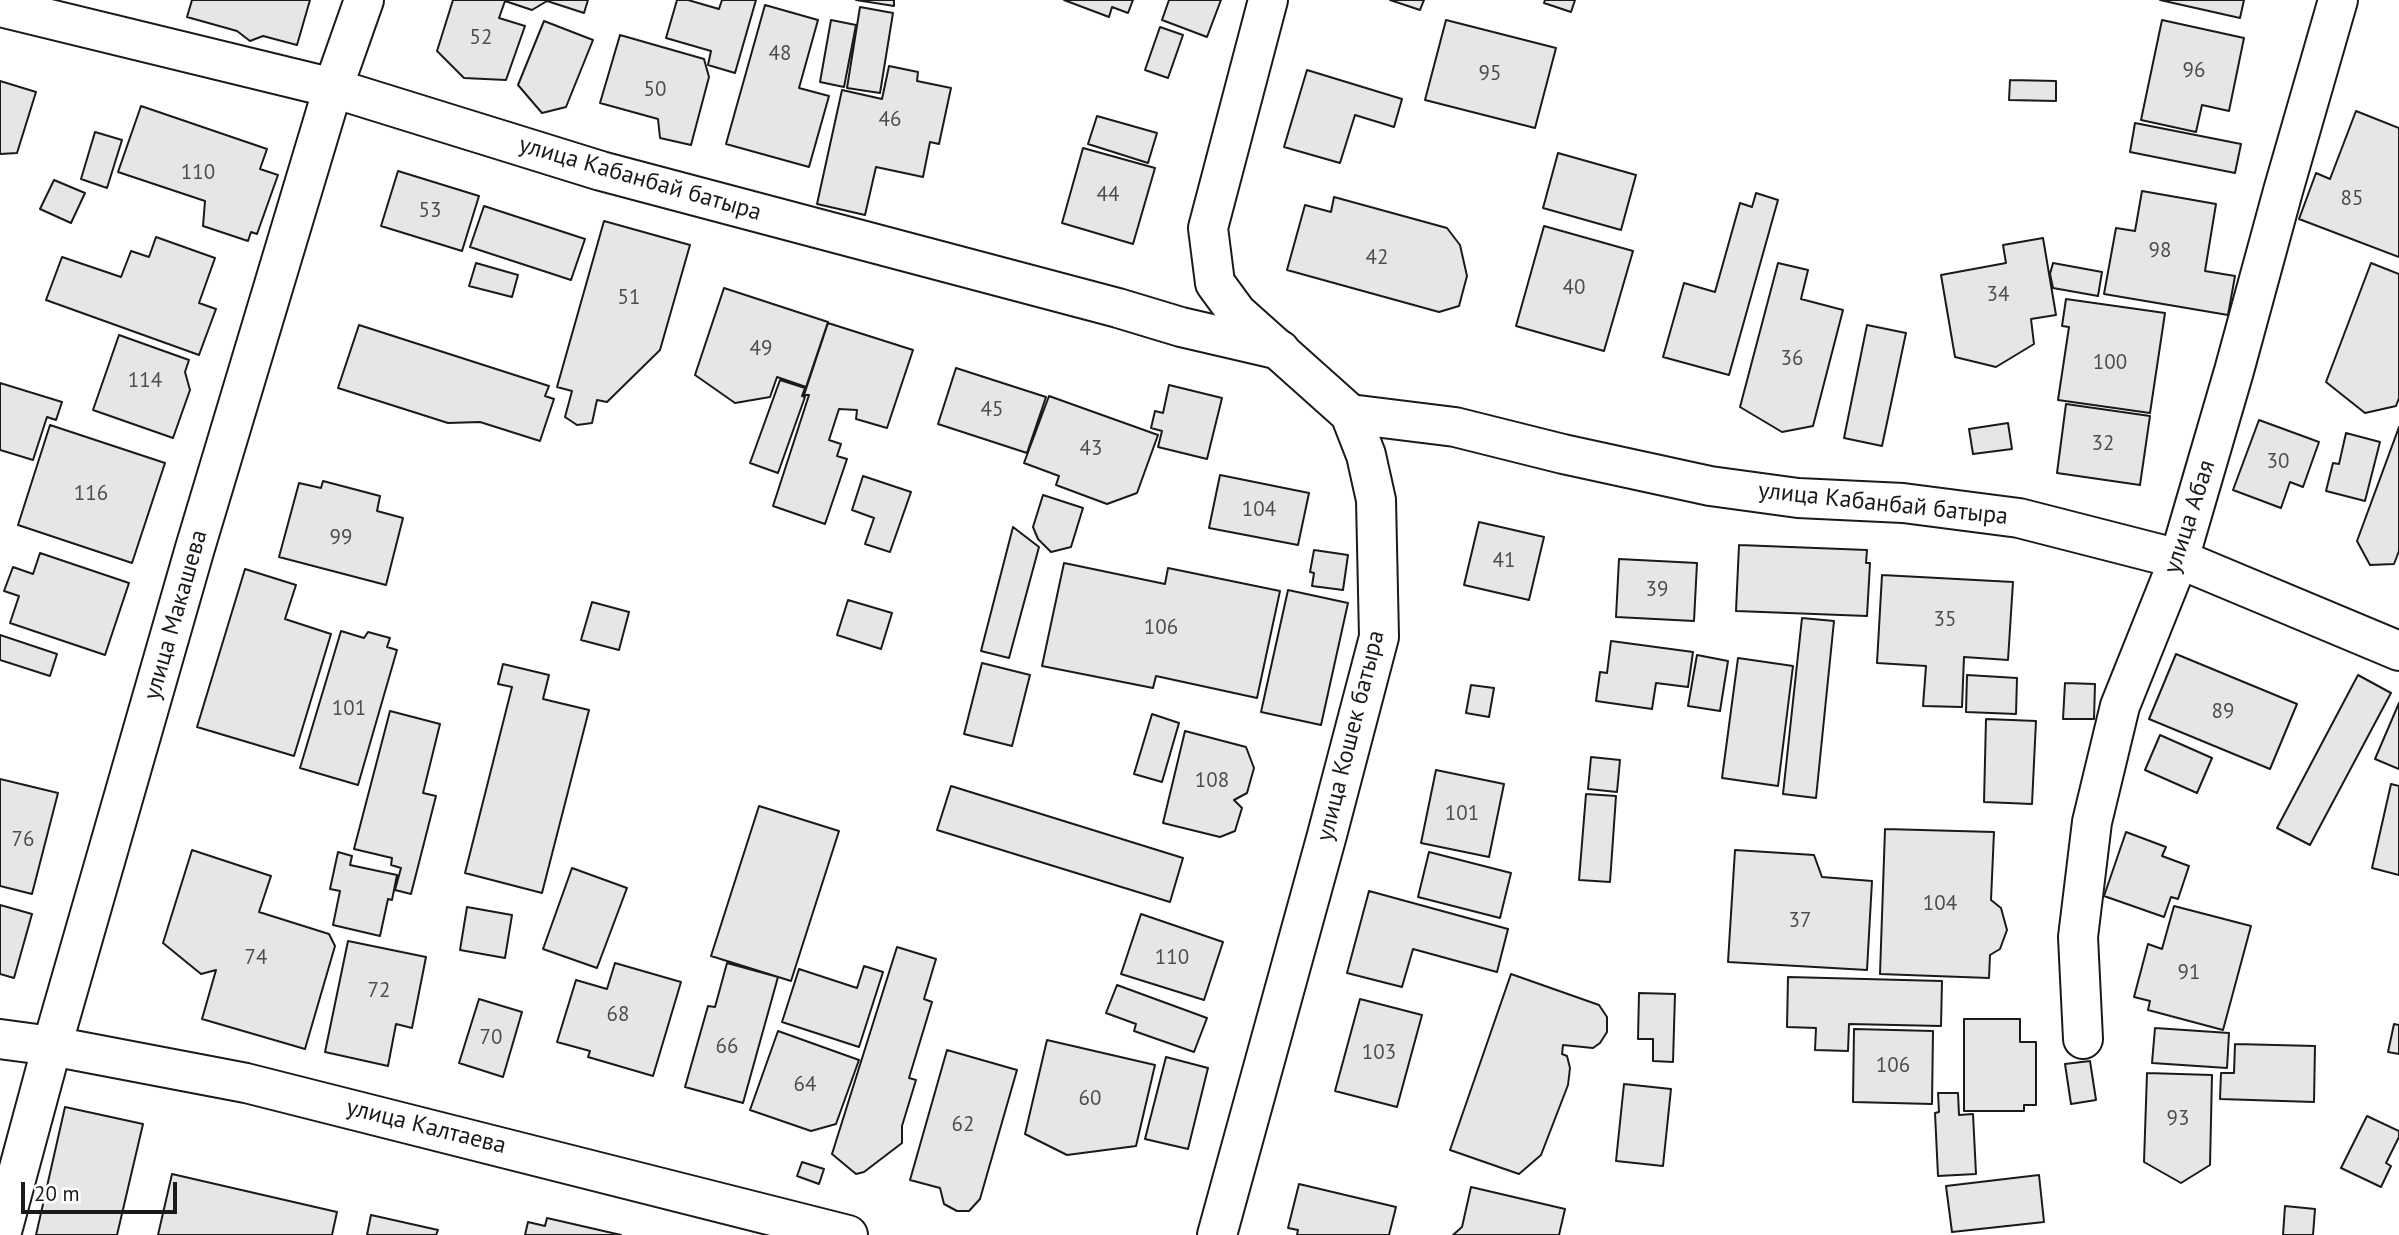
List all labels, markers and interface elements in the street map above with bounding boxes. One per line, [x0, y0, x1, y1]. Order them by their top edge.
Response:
house number: 52 [470, 25, 492, 51]
house number: 48 [769, 41, 791, 67]
house number: 96 [2183, 58, 2205, 84]
house number: 95 [1479, 61, 1501, 87]
house number: 50 [644, 77, 666, 103]
house number: 46 [879, 107, 901, 133]
street label: улица Кабанбай батыра [515, 131, 765, 227]
house number: 110 [181, 160, 215, 186]
house number: 44 [1097, 182, 1119, 208]
house number: 85 [2341, 186, 2363, 212]
house number: 53 [419, 198, 441, 224]
house number: 98 [2149, 238, 2171, 264]
house number: 42 [1366, 245, 1388, 271]
house number: 40 [1563, 275, 1585, 301]
house number: 34 [1987, 282, 2009, 308]
house number: 51 [618, 285, 640, 311]
house number: 49 [750, 336, 772, 362]
house number: 36 [1781, 346, 1803, 372]
house number: 100 [2093, 350, 2127, 376]
house number: 114 [128, 368, 162, 394]
house number: 45 [981, 397, 1003, 423]
house number: 32 [2092, 431, 2114, 457]
house number: 43 [1080, 436, 1102, 462]
house number: 30 [2267, 449, 2289, 475]
street label: улица Абая [2158, 457, 2222, 577]
street label: улица Кабанбай батыра [1757, 477, 2009, 531]
house number: 116 [74, 481, 108, 507]
house number: 104 [1242, 497, 1276, 523]
house number: 99 [330, 525, 352, 551]
street label: улица Макашева [138, 527, 214, 703]
house number: 41 [1493, 548, 1515, 574]
house number: 39 [1646, 577, 1668, 603]
house number: 35 [1934, 607, 1956, 633]
house number: 106 [1144, 615, 1178, 641]
street label: улица Кошек батыра [1311, 628, 1391, 844]
house number: 101 [332, 696, 366, 722]
house number: 89 [2212, 699, 2234, 725]
house number: 108 [1195, 768, 1229, 794]
house number: 101 [1445, 801, 1479, 827]
house number: 76 [12, 827, 34, 853]
house number: 104 [1923, 891, 1957, 917]
house number: 37 [1789, 908, 1811, 934]
house number: 74 [245, 945, 267, 971]
house number: 110 [1155, 945, 1189, 971]
house number: 91 [2178, 960, 2200, 986]
house number: 72 [368, 978, 390, 1004]
house number: 68 [607, 1002, 629, 1028]
house number: 70 [480, 1025, 502, 1051]
house number: 66 [716, 1034, 738, 1060]
house number: 103 [1362, 1040, 1396, 1066]
house number: 106 [1876, 1053, 1910, 1079]
house number: 64 [794, 1072, 816, 1098]
house number: 60 [1079, 1086, 1101, 1112]
street label: улица Калтаева [343, 1093, 509, 1161]
house number: 93 [2167, 1106, 2189, 1132]
house number: 62 [952, 1112, 974, 1138]
scale bar [24, 1168, 180, 1212]
text: 20 m [34, 1180, 80, 1207]

